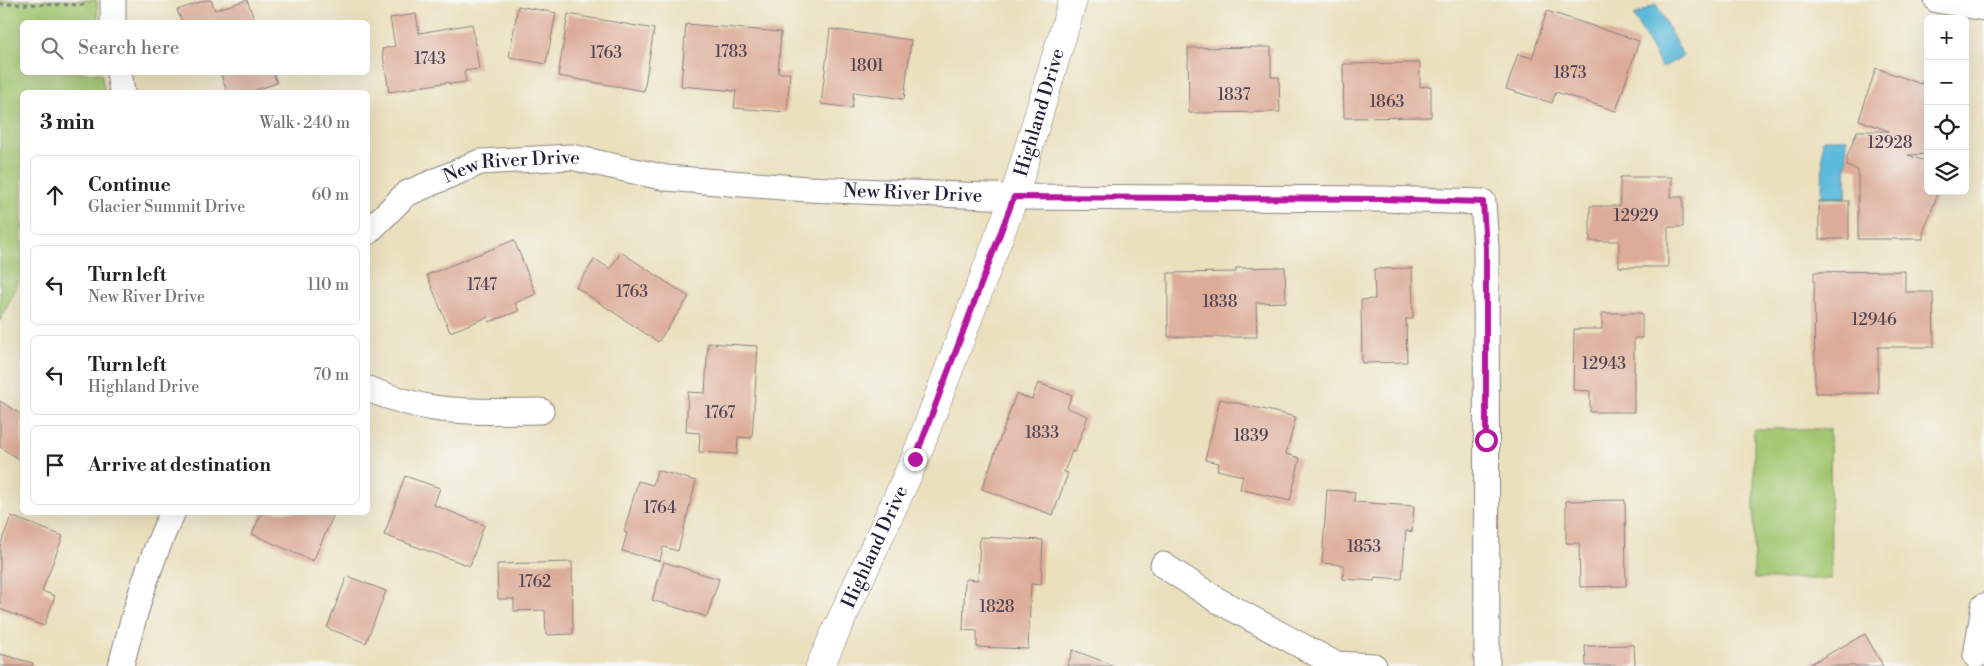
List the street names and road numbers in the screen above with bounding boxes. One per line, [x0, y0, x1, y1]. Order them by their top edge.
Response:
street label: Highland Drive [1009, 46, 1070, 179]
street label: New River Drive [439, 145, 583, 188]
street label: New River Drive [843, 178, 983, 208]
street label: Highland Drive [836, 482, 913, 612]

